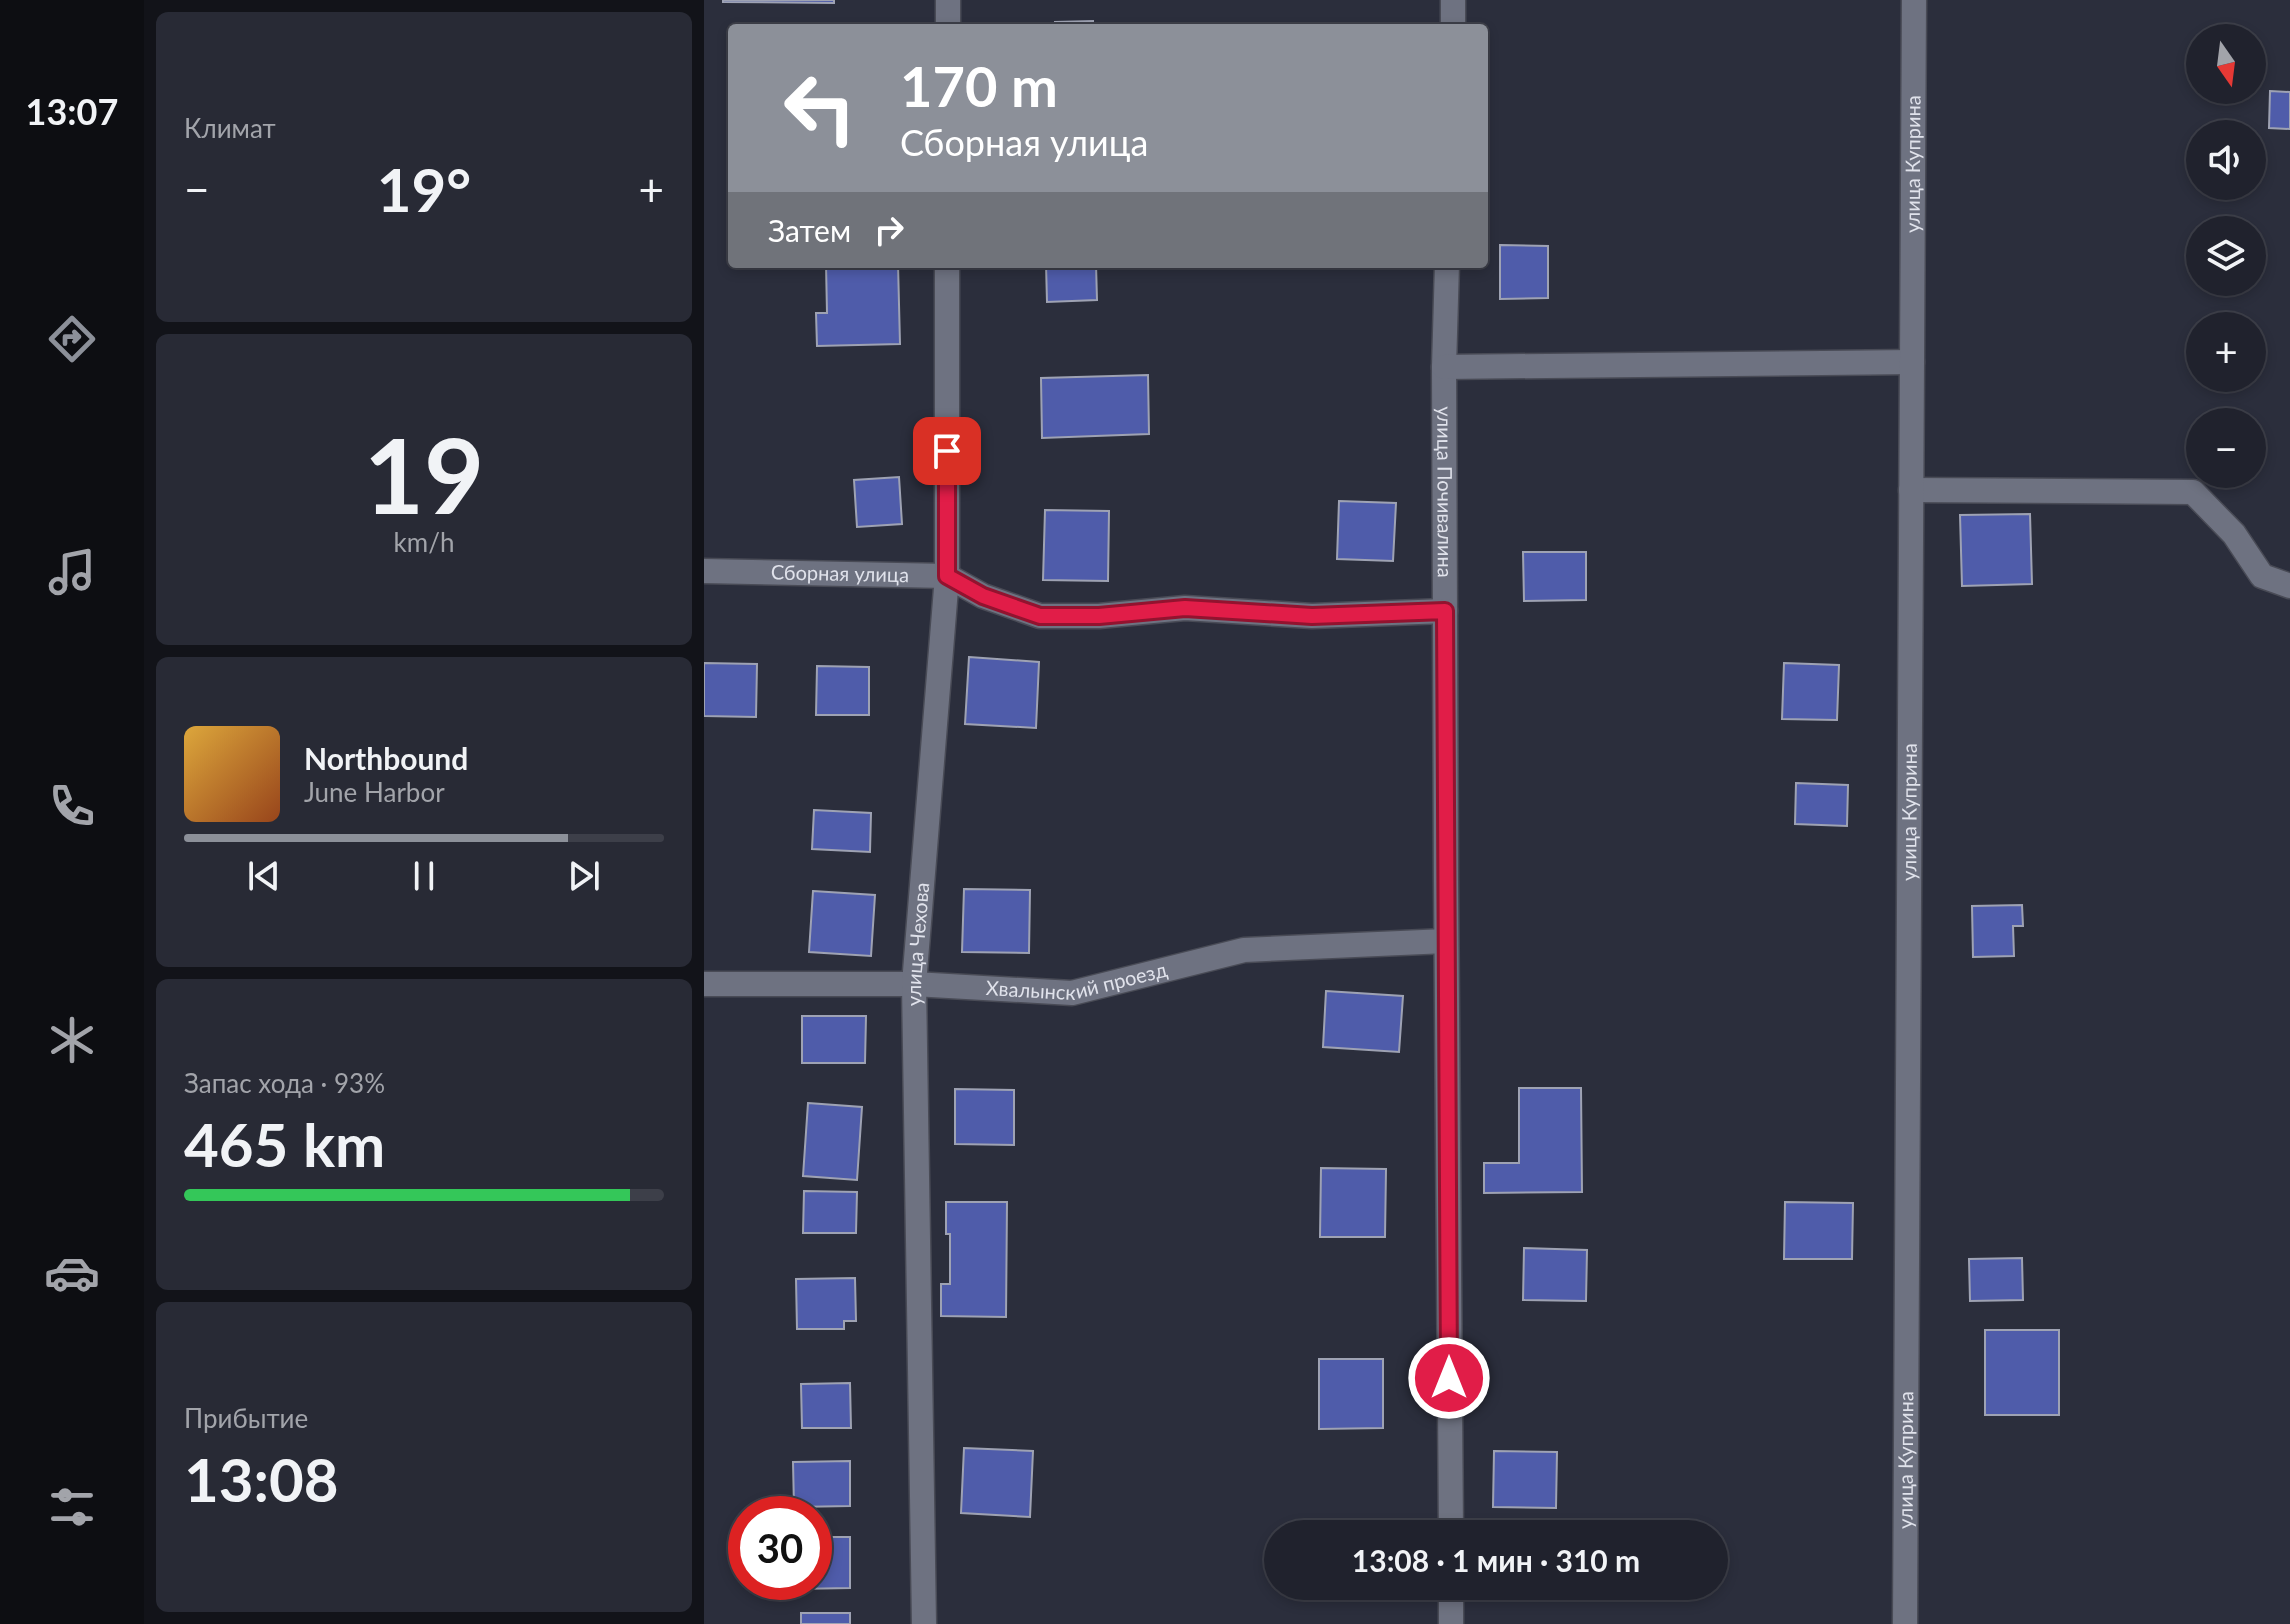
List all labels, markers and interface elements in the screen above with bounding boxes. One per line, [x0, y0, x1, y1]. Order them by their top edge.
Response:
north arrow [2186, 24, 2266, 104]
map controls [2186, 24, 2266, 488]
text: 170 m [900, 52, 1058, 119]
icon: left [768, 56, 872, 160]
text: 13:07 [26, 89, 118, 133]
street label: улица Куприна [1900, 95, 1924, 233]
text: Климат [184, 112, 276, 144]
text: Сборная улица [900, 120, 1148, 164]
button: sound [2186, 120, 2266, 200]
text: 19° [377, 153, 471, 225]
text: − [184, 163, 210, 215]
text: + [638, 163, 664, 215]
icon: right [867, 208, 911, 252]
text: Затем [768, 212, 851, 248]
button: layers [2186, 216, 2266, 296]
icon: directions [44, 311, 100, 367]
button: + [2186, 312, 2266, 392]
street label: улица Почивалина [1433, 406, 1458, 578]
button: − [2186, 408, 2266, 488]
text: 19 [364, 411, 484, 536]
pin [913, 417, 981, 485]
icon: arrive [925, 429, 969, 473]
text: km/h [394, 526, 454, 558]
icon: music [44, 544, 100, 600]
street label: Сборная улица [771, 559, 909, 586]
text: Northbound [304, 740, 468, 776]
street label: улица Куприна [1896, 743, 1921, 881]
text: June Harbor [304, 776, 445, 808]
icon: phone [44, 778, 100, 834]
icon: previous [242, 854, 286, 898]
icon: pause [402, 854, 446, 898]
icon: next [562, 854, 606, 898]
street label: улица Чехова [901, 881, 933, 1006]
street label: Хвалынский проезд [985, 957, 1169, 1004]
icon: climate [44, 1012, 100, 1068]
text: Запас хода · 93% [184, 1067, 385, 1099]
text: 465 km [184, 1108, 385, 1180]
icon: car [44, 1245, 100, 1301]
position arrow [1407, 1336, 1491, 1420]
street label: улица Куприна [1893, 1391, 1917, 1529]
text: Прибытие [184, 1402, 308, 1434]
text: 13:08 [184, 1443, 339, 1515]
icon: filters [44, 1479, 100, 1535]
speed limit sign: 30 [728, 1496, 832, 1600]
text: 13:08 · 1 мин · 310 m [1352, 1542, 1640, 1578]

